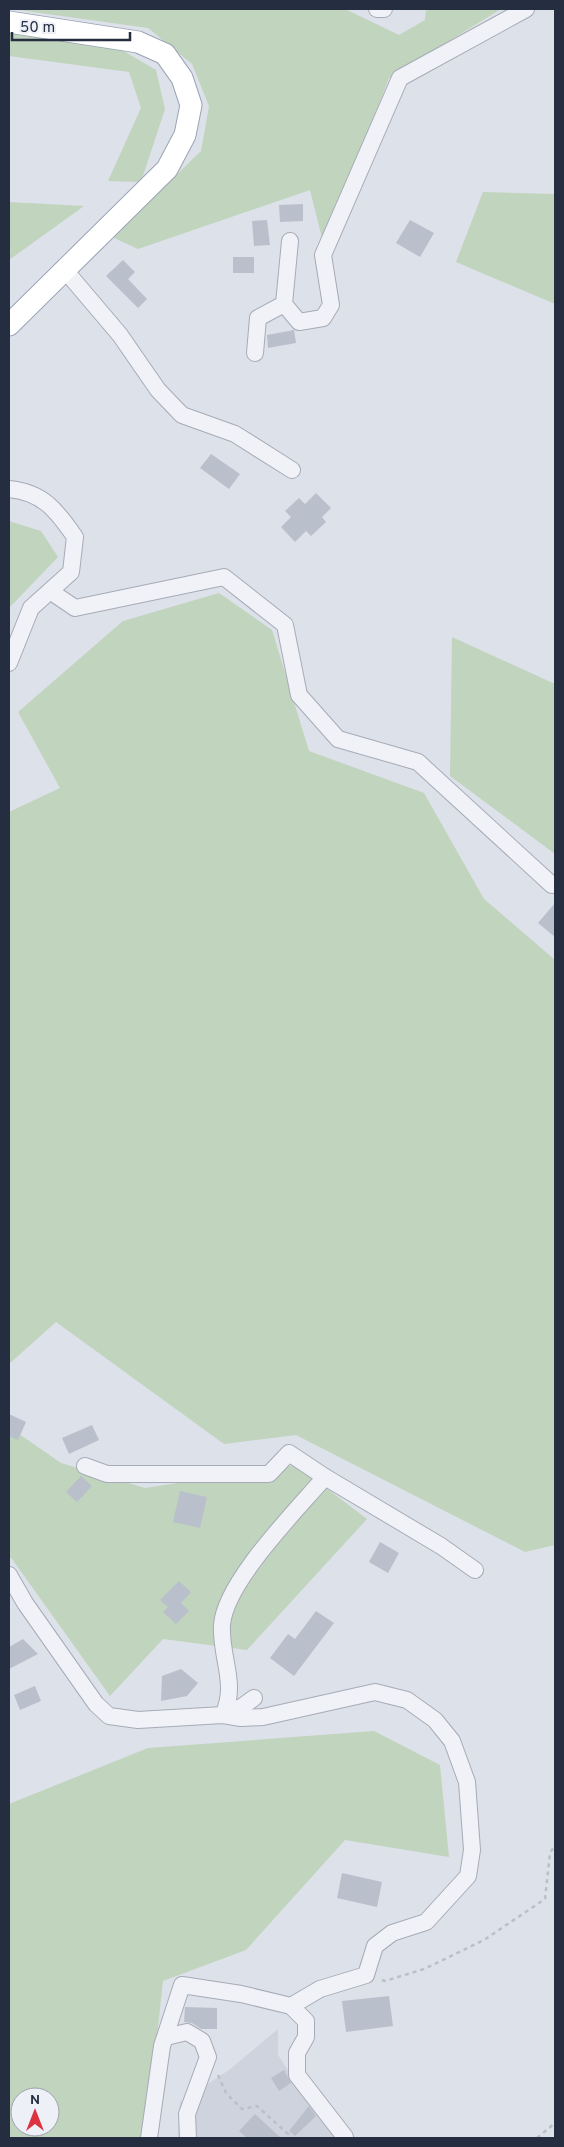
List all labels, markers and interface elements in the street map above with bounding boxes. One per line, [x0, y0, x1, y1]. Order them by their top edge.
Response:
scale bar [12, 10, 130, 42]
text: 50 m [20, 19, 55, 38]
north arrow [10, 2087, 60, 2137]
text: N [30, 2092, 40, 2109]

